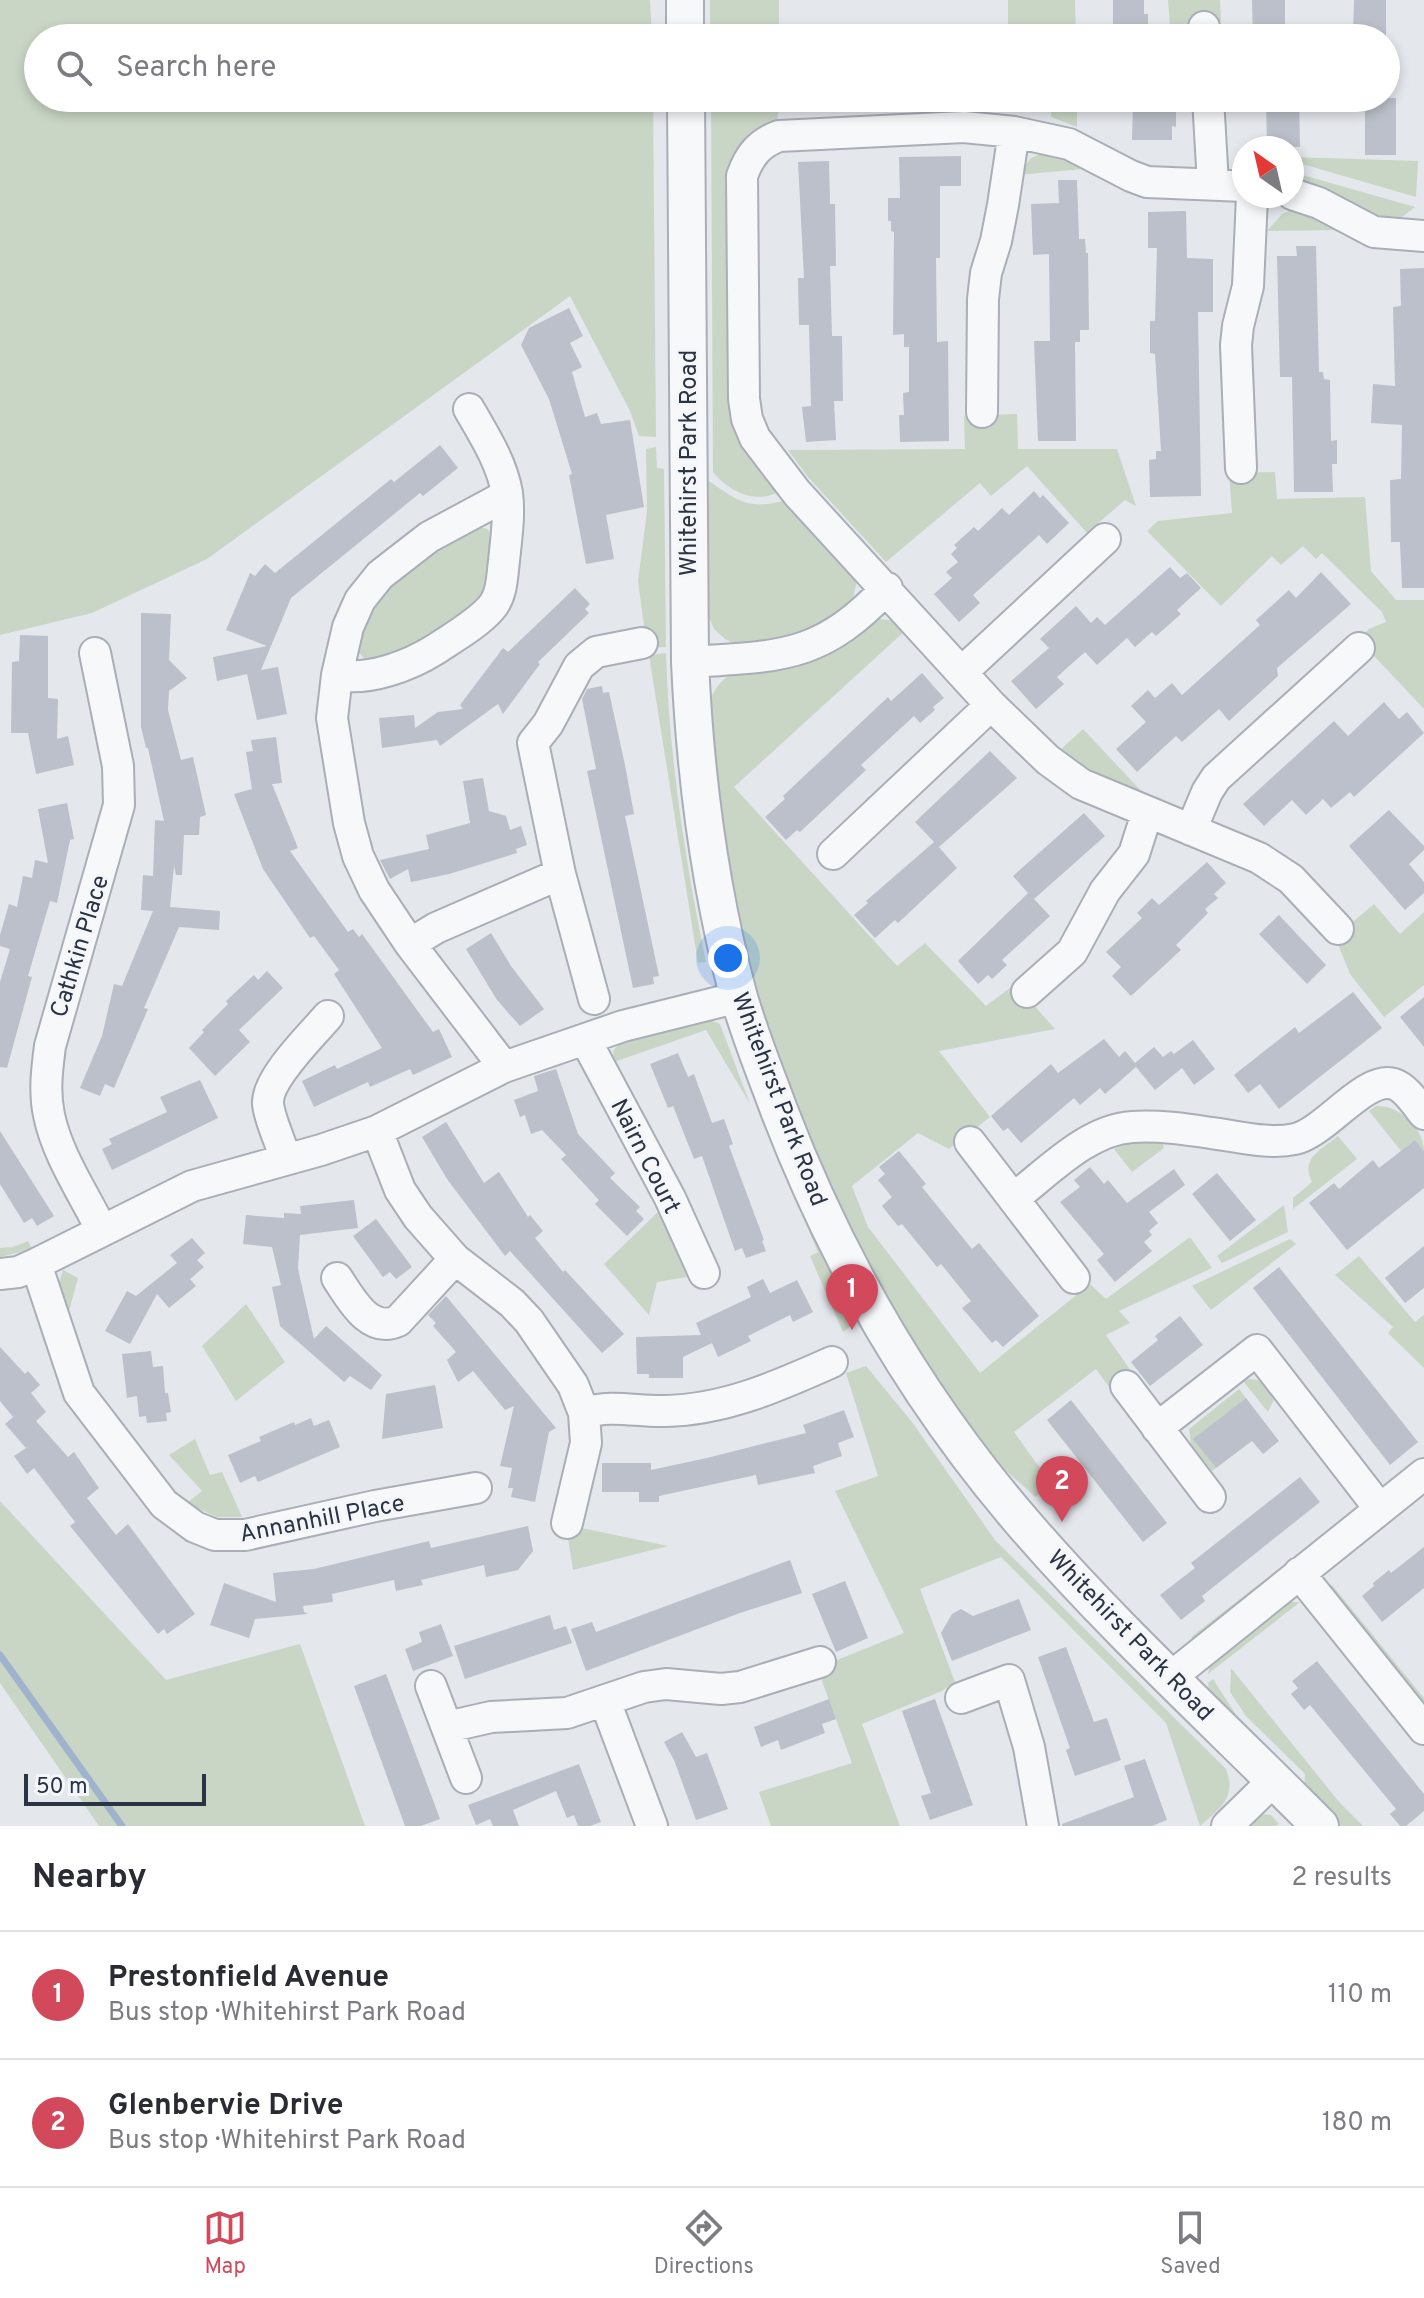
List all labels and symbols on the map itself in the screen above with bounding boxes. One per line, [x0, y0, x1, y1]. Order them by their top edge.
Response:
north arrow [1232, 136, 1304, 208]
street label: Whitehirst Park Road [675, 350, 705, 576]
street label: Cathkin Place [45, 872, 117, 1021]
your location [708, 938, 748, 978]
street label: Whitehirst Park Road [724, 989, 833, 1211]
street label: Nairn Court [603, 1094, 686, 1219]
pin: 1 [826, 1264, 878, 1330]
pin: 2 [1036, 1456, 1088, 1522]
street label: Annanhill Place [237, 1489, 407, 1551]
street label: Whitehirst Park Road [1040, 1544, 1219, 1728]
scale bar [24, 1770, 206, 1806]

